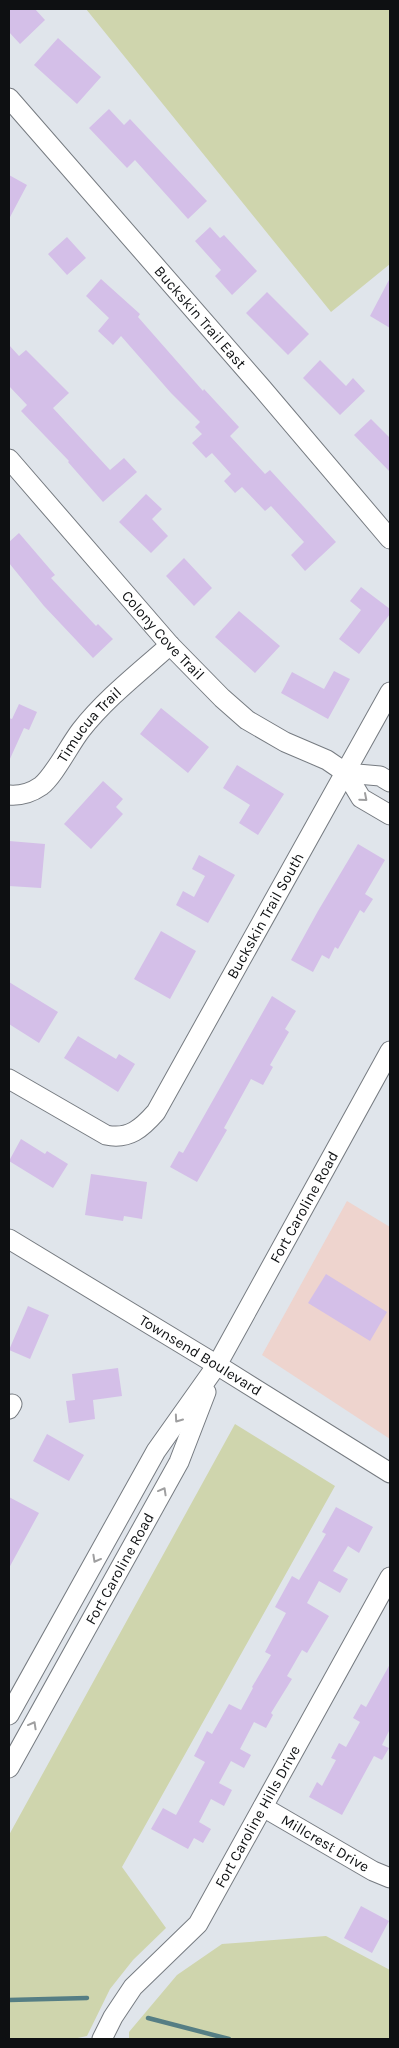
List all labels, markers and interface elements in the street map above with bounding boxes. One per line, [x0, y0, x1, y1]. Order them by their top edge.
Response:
street label: Buckskin Trail East [151, 262, 250, 373]
street label: Colony Cove Trail [118, 587, 208, 684]
street label: Timucua Trail [53, 683, 125, 766]
one-way arrow [359, 792, 368, 801]
street label: Buckskin Trail South [223, 850, 308, 982]
street label: Fort Caroline Road [266, 1148, 342, 1266]
street label: Townsend Boulevard [136, 1311, 265, 1400]
one-way arrow [175, 1413, 184, 1423]
one-way arrow [157, 1488, 167, 1497]
street label: Fort Caroline Road [82, 1510, 158, 1628]
one-way arrow [92, 1553, 102, 1562]
one-way arrow [26, 1721, 36, 1730]
street label: Fort Caroline Hills Drive [211, 1742, 304, 1891]
street label: Millcrest Drive [278, 1811, 372, 1876]

